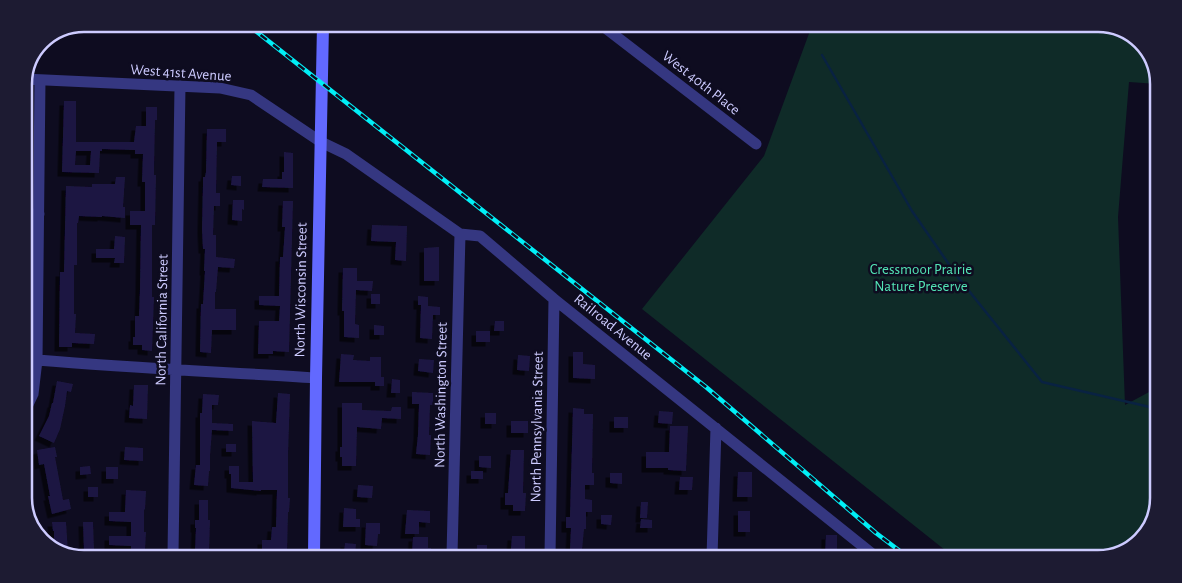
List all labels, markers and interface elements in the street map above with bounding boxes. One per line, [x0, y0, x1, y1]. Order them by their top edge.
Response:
street label: West 40th Place [659, 48, 743, 118]
street label: West 41st Avenue [130, 62, 232, 84]
street label: North Wisconsin Street [292, 222, 310, 358]
street label: North California Street [153, 254, 171, 386]
park label: Cressmoor Prairie Nature Preserve [870, 262, 972, 294]
street label: Railroad Avenue [571, 291, 655, 363]
street label: North Washington Street [432, 322, 450, 468]
street label: North Pennsylvania Street [528, 351, 546, 503]

